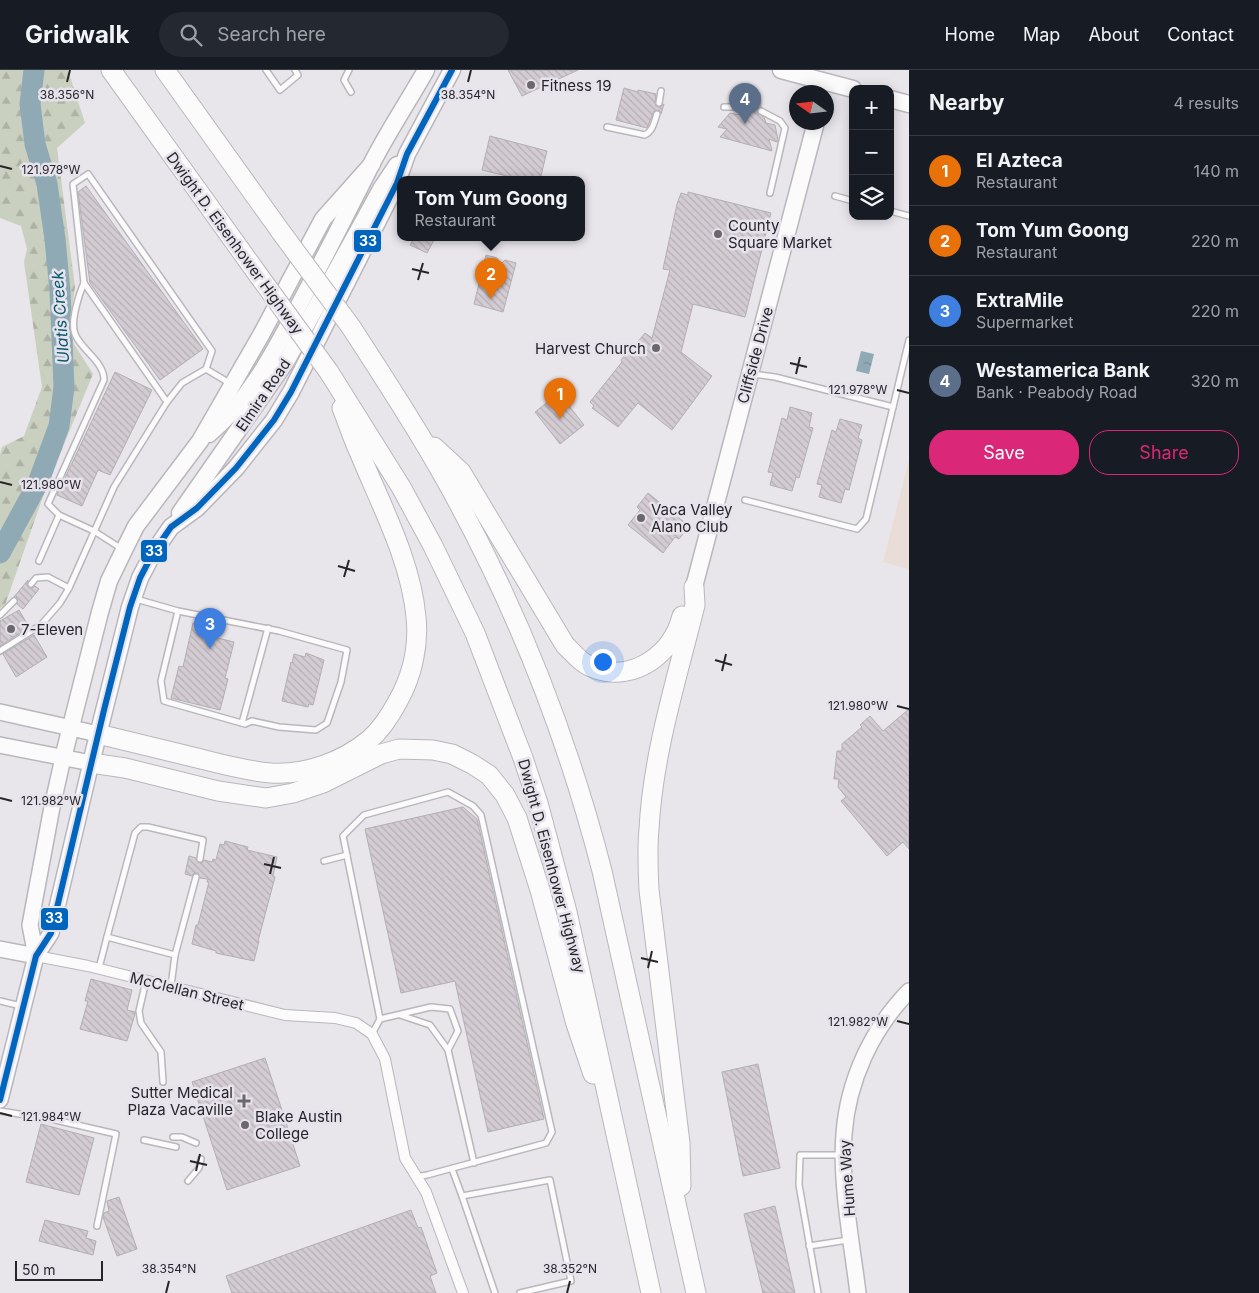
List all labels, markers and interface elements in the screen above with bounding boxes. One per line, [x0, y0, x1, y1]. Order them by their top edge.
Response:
search box [159, 12, 509, 57]
text: Gridwalk [25, 20, 129, 49]
icon: search [177, 21, 205, 49]
text: Search here [217, 23, 326, 46]
text: Home [945, 24, 995, 45]
text: Map [1023, 24, 1060, 45]
text: About [1088, 24, 1139, 45]
text: Contact [1167, 24, 1234, 45]
place label: Fitness 19 [541, 76, 611, 95]
marker: Fitness 19 [525, 79, 537, 91]
pin: 4 [729, 83, 761, 124]
north arrow [789, 85, 834, 130]
map controls [849, 85, 894, 220]
button: + [849, 85, 894, 130]
text: 38.356°N [40, 87, 94, 102]
text: 38.354°N [441, 87, 495, 102]
text: Nearby [929, 90, 1004, 115]
text: 4 results [1174, 93, 1239, 113]
button: − [849, 130, 894, 175]
street label: Dwight D. Eisenhower Highway [162, 148, 308, 338]
text: El Azteca [976, 149, 1063, 172]
text: 1 [942, 161, 948, 181]
text: 140 m [1194, 161, 1239, 181]
text: 121.978°W [22, 162, 81, 177]
text: Restaurant [976, 172, 1057, 192]
button: layers [849, 175, 894, 220]
popup [397, 176, 585, 241]
text: Tom Yum Goong [415, 187, 567, 210]
text: Restaurant [415, 210, 496, 230]
place label: County Square Market [728, 216, 832, 252]
text: Tom Yum Goong [976, 219, 1129, 242]
marker: County Square Market [712, 228, 724, 240]
line badge: 33 [353, 229, 382, 253]
text: 2 [940, 231, 950, 251]
text: 220 m [1191, 231, 1239, 251]
text: 33 [359, 232, 377, 249]
text: Restaurant [976, 242, 1057, 262]
pin: 2 [475, 258, 507, 299]
water label: Ulatis Creek [47, 270, 73, 364]
text: ExtraMile [976, 289, 1064, 312]
text: 3 [940, 301, 950, 321]
text: 220 m [1191, 301, 1239, 321]
street label: Cliffside Drive [733, 305, 777, 405]
text: Supermarket [976, 312, 1073, 332]
place label: Harvest Church [535, 339, 646, 358]
marker: Harvest Church [650, 342, 662, 354]
street label: Elmira Road [232, 355, 294, 435]
text: Westamerica Bank [976, 359, 1150, 382]
text: 4 [940, 371, 950, 391]
text: 320 m [1191, 371, 1239, 391]
pin: 1 [544, 378, 576, 419]
text: 121.978°W [829, 382, 888, 397]
text: Bank · Peabody Road [976, 382, 1137, 402]
button: Save [929, 430, 1079, 475]
button: Share [1089, 430, 1239, 475]
text: 121.980°W [21, 477, 81, 492]
place label: Vaca Valley Alano Club [651, 500, 733, 536]
marker: Vaca Valley Alano Club [635, 512, 647, 524]
line badge: 33 [140, 539, 168, 563]
text: 33 [145, 542, 163, 559]
pin: 3 [194, 608, 226, 649]
place label: 7-Eleven [21, 620, 83, 639]
marker: 7-Eleven [5, 623, 17, 635]
your location [590, 649, 616, 675]
text: 121.980°W [828, 698, 888, 713]
street label: Dwight D. Eisenhower Highway [514, 757, 590, 976]
text: 121.982°W [21, 793, 81, 808]
line badge: 33 [40, 907, 69, 931]
text: 33 [45, 909, 63, 926]
street label: McClellan Street [128, 968, 246, 1014]
text: 121.982°W [828, 1014, 888, 1029]
place label: Sutter Medical Plaza Vacaville [127, 1083, 233, 1119]
marker: Sutter Medical Plaza Vacaville [237, 1094, 251, 1108]
place label: Blake Austin College [255, 1107, 342, 1143]
text: 121.984°W [21, 1109, 81, 1124]
marker: Blake Austin College [239, 1119, 251, 1131]
street label: Hume Way [835, 1138, 859, 1217]
scale bar [15, 1258, 102, 1281]
text: 50 m [22, 1261, 56, 1278]
text: 38.354°N [142, 1261, 196, 1276]
text: 38.352°N [543, 1261, 597, 1276]

